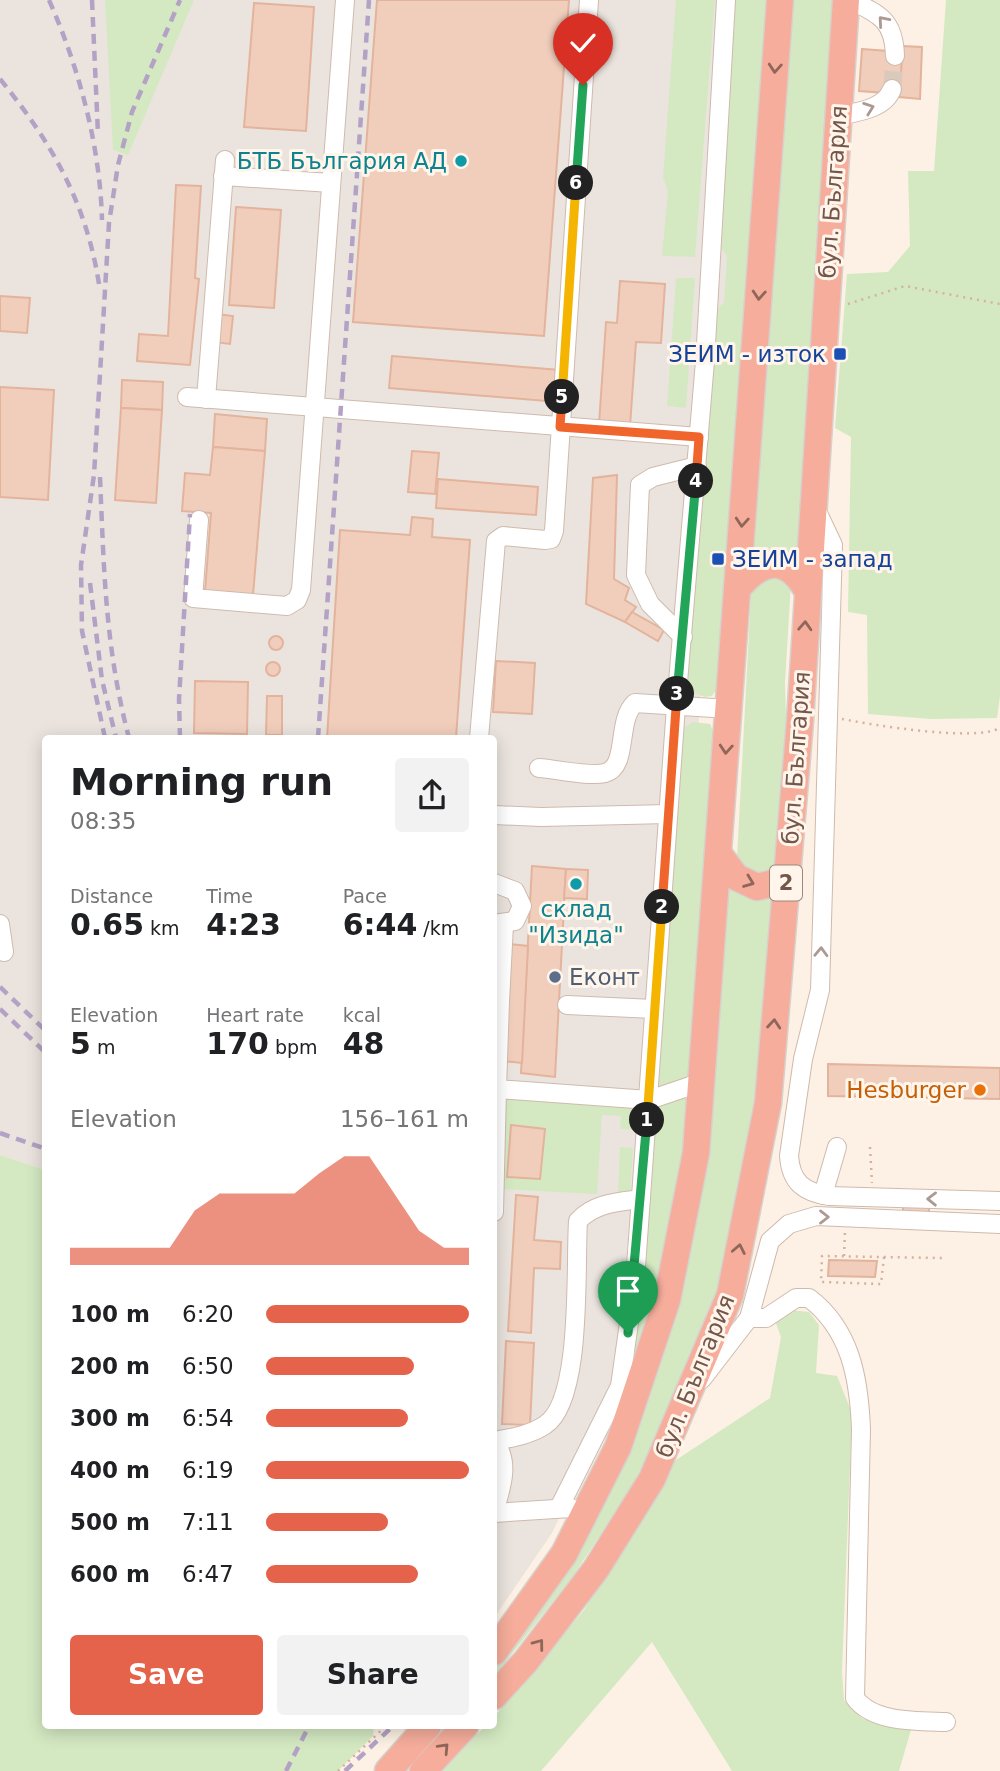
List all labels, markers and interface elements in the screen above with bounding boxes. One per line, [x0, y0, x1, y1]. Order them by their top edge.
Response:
pin [553, 13, 613, 85]
one-way arrow [879, 16, 891, 29]
icon: check [564, 24, 602, 62]
one-way arrow [768, 63, 783, 74]
one-way arrow [862, 102, 874, 116]
street label: бул. България [814, 105, 852, 279]
place label: БТБ България АД [237, 148, 447, 174]
marker: БТБ България АД [453, 153, 469, 169]
pin: 6 [558, 166, 594, 200]
text: 6 [569, 171, 582, 193]
one-way arrow [752, 290, 767, 301]
place label: ЗЕИМ - изток [668, 341, 826, 367]
marker: ЗЕИМ - изток [832, 346, 848, 362]
pin: 5 [544, 380, 580, 414]
text: 5 [555, 385, 568, 407]
pin: 4 [678, 463, 714, 498]
text: 4 [689, 469, 702, 491]
one-way arrow [735, 517, 750, 528]
place label: ЗЕИМ - запад [732, 546, 893, 572]
marker: ЗЕИМ - запад [710, 551, 726, 567]
one-way arrow [797, 621, 812, 632]
street label: бул. България [777, 671, 815, 845]
pin: 3 [660, 676, 694, 712]
text: 3 [670, 682, 683, 704]
one-way arrow [719, 744, 734, 755]
button: share [395, 758, 469, 832]
text: Morning run [70, 760, 333, 804]
text: 08:35 [70, 808, 136, 834]
road number: 2 [770, 866, 802, 900]
one-way arrow [742, 874, 754, 888]
marker: склад "Изида" [568, 876, 584, 892]
text: Distance [70, 885, 153, 907]
text: Time [206, 885, 253, 907]
text: Pace [343, 885, 387, 907]
pin: 2 [644, 890, 680, 925]
text: 2 [655, 895, 668, 917]
place label: склад "Изида" [528, 896, 624, 948]
text: 0.65 [70, 907, 144, 942]
text: 4:23 [206, 907, 281, 942]
text: 6:44 [343, 907, 417, 942]
text: km [144, 917, 180, 939]
text: /km [417, 917, 459, 939]
one-way arrow [813, 946, 829, 957]
place label: Еконт [569, 964, 640, 990]
marker: Еконт [547, 969, 563, 985]
text: Elevation [70, 1004, 158, 1026]
text: Heart rate [206, 1004, 304, 1026]
text: kcal [343, 1004, 381, 1026]
one-way arrow [766, 1018, 781, 1029]
text: 5 [70, 1026, 91, 1061]
text: 170 [206, 1026, 269, 1061]
text: 48 [343, 1026, 384, 1061]
text: m [91, 1036, 115, 1058]
text: bpm [269, 1036, 318, 1058]
place label: Hesburger [846, 1077, 967, 1103]
marker: Hesburger [972, 1082, 988, 1098]
pin: 1 [630, 1102, 664, 1138]
text: Elevation [70, 1106, 177, 1132]
text: 156–161 m [340, 1106, 469, 1132]
text: 1 [640, 1108, 653, 1130]
one-way arrow [926, 1191, 937, 1206]
one-way arrow [819, 1209, 830, 1225]
one-way arrow [731, 1243, 746, 1255]
pin [598, 1261, 658, 1333]
icon: arrive [609, 1272, 647, 1310]
street label: бул. България [650, 1291, 740, 1461]
text: 100 m [70, 1301, 150, 1327]
text: 6:20 [182, 1301, 234, 1327]
text: 200 m [70, 1353, 150, 1379]
text: 6:50 [182, 1353, 234, 1379]
text: 300 m [70, 1405, 150, 1431]
text: 6:54 [182, 1405, 234, 1431]
text: 400 m [70, 1457, 150, 1483]
text: 6:19 [182, 1457, 234, 1483]
text: 500 m [70, 1509, 150, 1535]
text: 7:11 [182, 1509, 234, 1535]
text: 600 m [70, 1561, 150, 1587]
text: 6:47 [182, 1561, 234, 1587]
button: Save [70, 1635, 263, 1715]
button: Share [277, 1635, 469, 1715]
one-way arrow [530, 1640, 543, 1652]
one-way arrow [436, 1743, 448, 1756]

